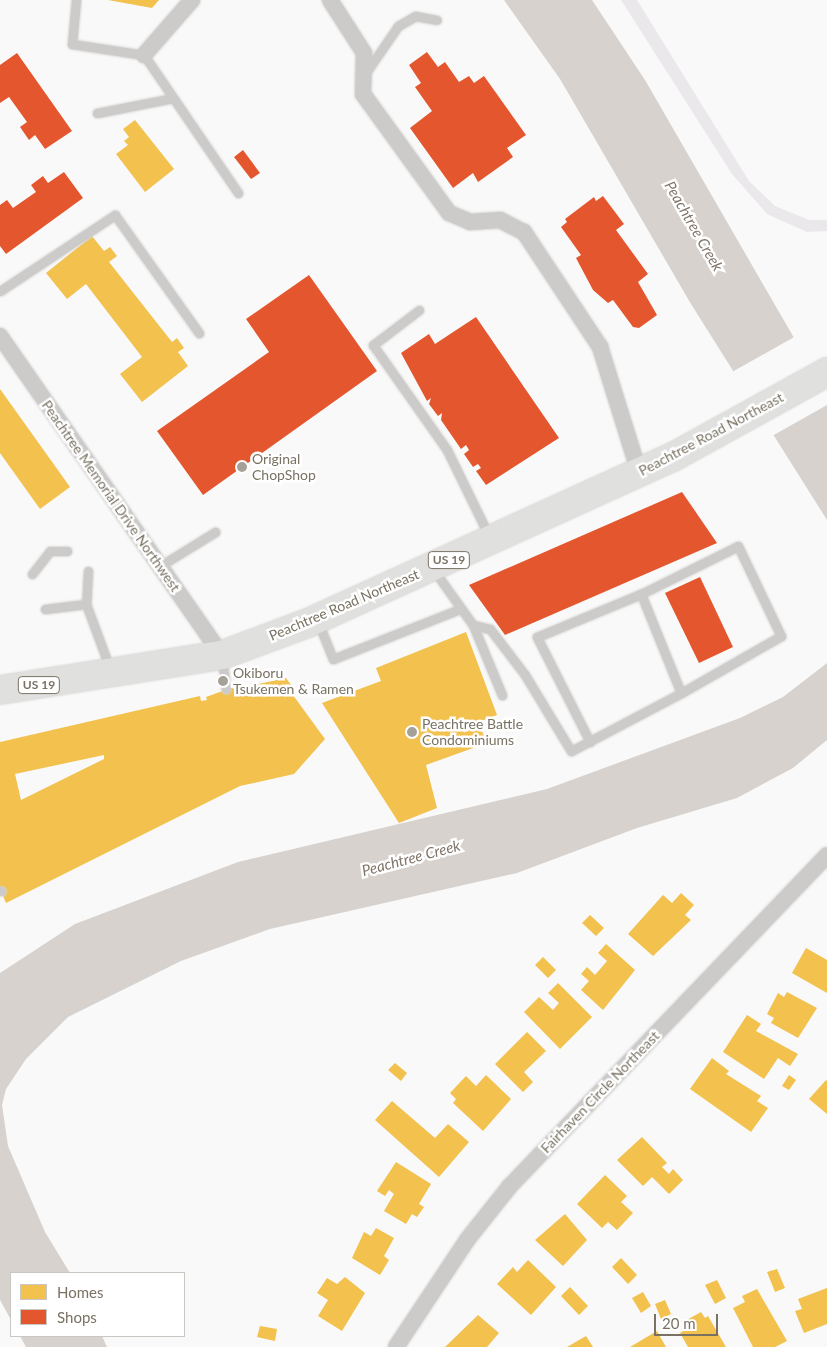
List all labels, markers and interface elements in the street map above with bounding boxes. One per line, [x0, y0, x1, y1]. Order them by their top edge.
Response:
water label: Peachtree Creek [661, 178, 727, 274]
street label: Peachtree Road Northeast [636, 389, 786, 479]
street label: Peachtree Memorial Drive Northwest [38, 397, 184, 595]
place label: Original ChopShop [252, 451, 316, 484]
marker: Original ChopShop [236, 461, 248, 473]
road number: US 19 [428, 550, 470, 570]
street label: Peachtree Road Northeast [266, 566, 422, 644]
place label: Okiboru Tsukemen & Ramen [233, 665, 354, 698]
marker: Okiboru Tsukemen & Ramen [217, 675, 229, 687]
road number: US 19 [18, 676, 60, 694]
place label: Peachtree Battle Condominiums [422, 716, 523, 749]
marker: Peachtree Battle Condominiums [406, 726, 418, 738]
water label: Peachtree Creek [360, 836, 462, 880]
street label: Fairhaven Circle Northeast [537, 1028, 663, 1156]
legend [10, 1272, 185, 1337]
text: Homes [57, 1283, 103, 1301]
scale bar [657, 1304, 721, 1336]
text: Shops [57, 1308, 97, 1326]
text: 20 m [662, 1314, 696, 1332]

